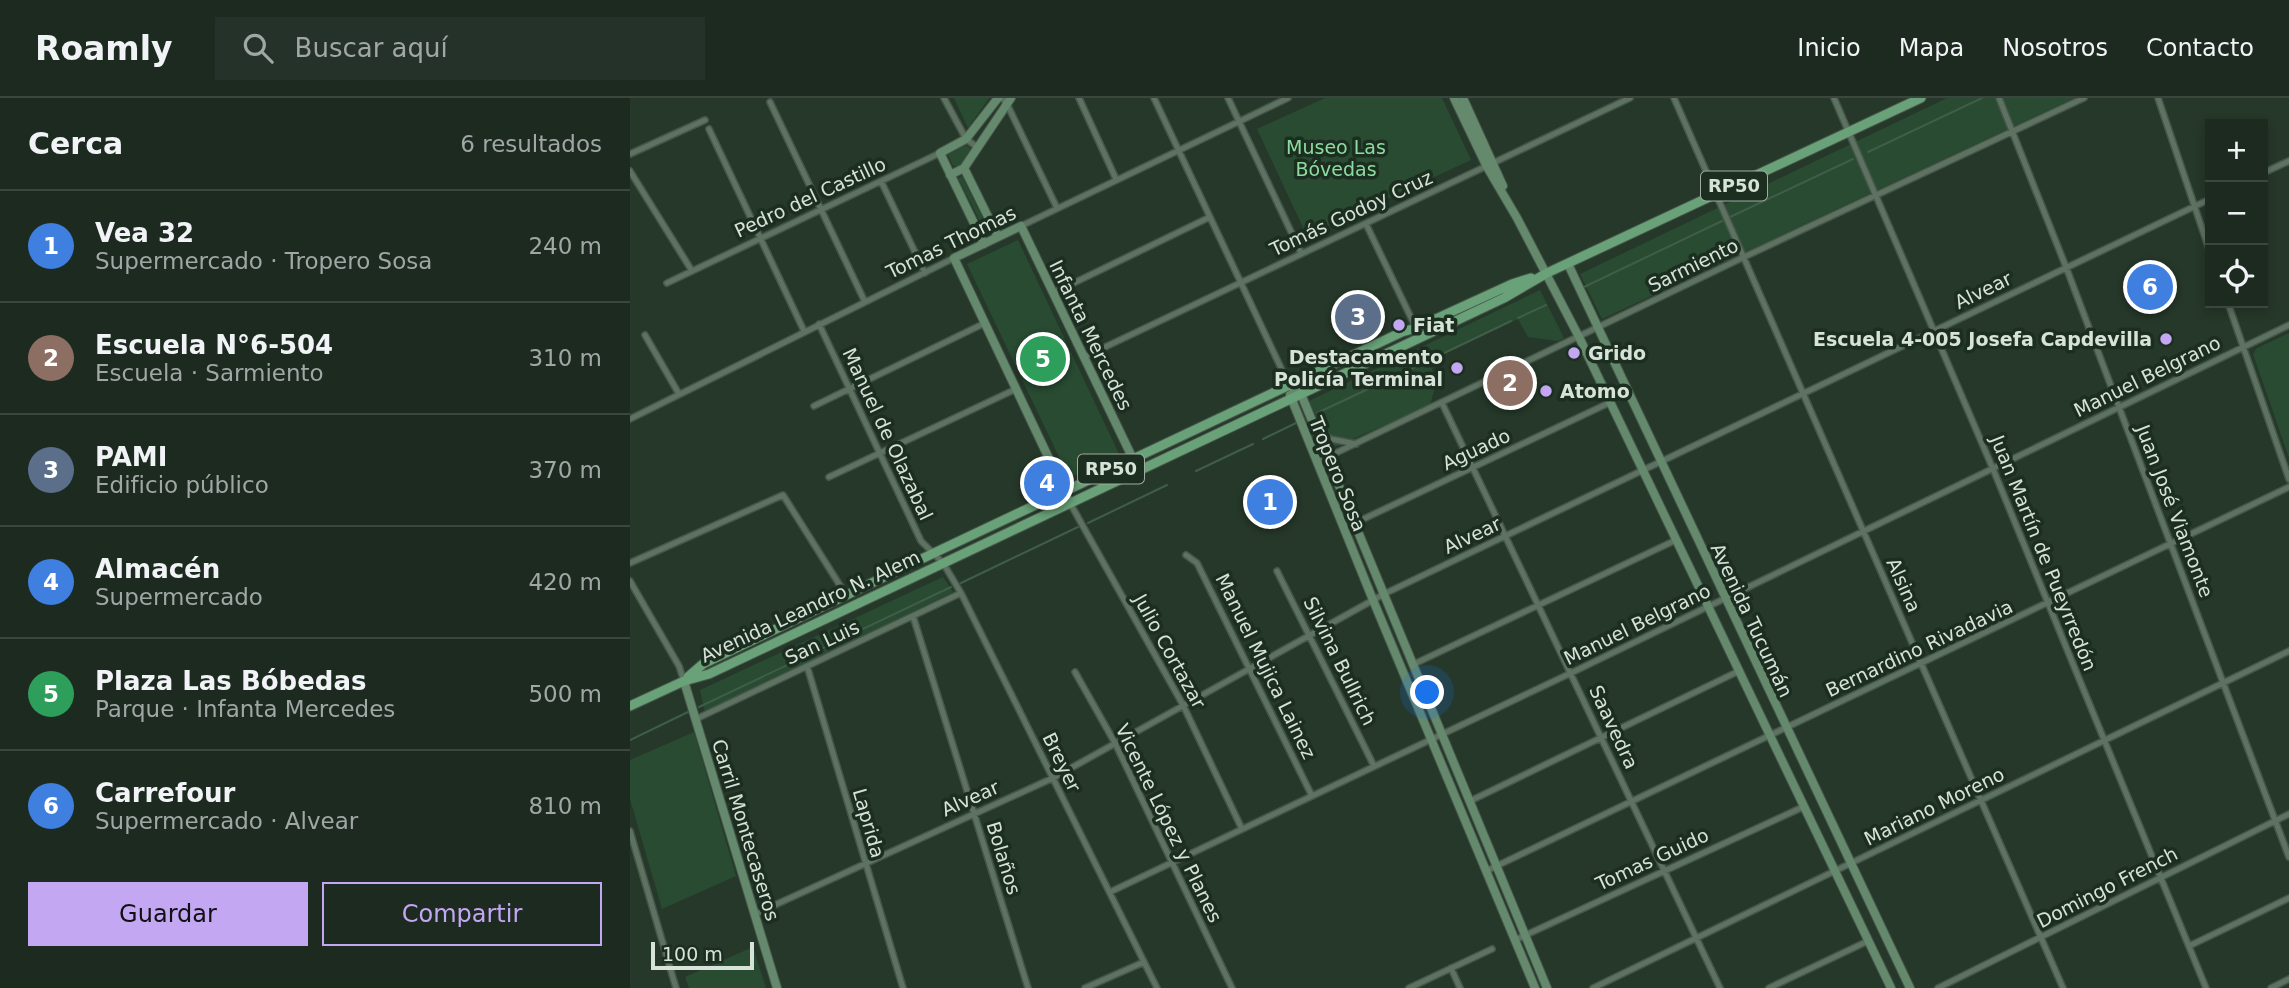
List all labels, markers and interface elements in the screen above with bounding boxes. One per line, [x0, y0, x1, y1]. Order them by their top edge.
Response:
search box [215, 17, 705, 80]
text: Roamly [35, 29, 173, 68]
icon: search [239, 29, 277, 67]
text: Buscar aquí [295, 33, 448, 63]
text: Inicio [1797, 34, 1861, 62]
text: Mapa [1899, 34, 1964, 62]
text: Nosotros [2002, 34, 2108, 62]
text: Contacto [2146, 34, 2254, 62]
map controls [2205, 119, 2268, 308]
button: + [2205, 119, 2268, 182]
text: Cerca [28, 126, 123, 161]
text: 6 resultados [460, 131, 602, 157]
park label: Museo Las Bóvedas [1286, 136, 1386, 180]
street label: Pedro del Castillo [731, 152, 889, 242]
street label: Tomás Godoy Cruz [1265, 166, 1436, 261]
road number: RP50 [1701, 172, 1767, 200]
button: − [2205, 182, 2268, 245]
street label: Tomas Thomas [882, 201, 1019, 283]
text: Vea 32 [95, 218, 194, 248]
text: 1 [43, 233, 59, 259]
text: 240 m [528, 233, 602, 259]
street label: Sarmiento [1644, 234, 1742, 296]
button: locate [2205, 245, 2268, 308]
text: Supermercado · Tropero Sosa [95, 248, 432, 274]
street label: Infanta Mercedes [1045, 256, 1137, 414]
pin: 6 [2127, 261, 2173, 313]
street label: Alvear [1951, 267, 2015, 313]
pin: 3 [1335, 291, 1381, 343]
place label: Fiat [1413, 314, 1454, 336]
marker: Fiat [1391, 317, 1407, 333]
place label: Escuela 4-005 Josefa Capdevilla [1813, 328, 2152, 350]
text: Escuela N°6-504 [95, 330, 333, 360]
street label: Manuel Belgrano [2070, 331, 2224, 421]
marker: Escuela 4-005 Josefa Capdevilla [2158, 331, 2174, 347]
pin: 5 [1020, 333, 1066, 385]
place label: Grido [1588, 342, 1646, 364]
street label: Manuel de Olazabal [838, 344, 938, 524]
text: 2 [43, 345, 59, 371]
text: 310 m [528, 345, 602, 371]
marker: Grido [1566, 345, 1582, 361]
place label: Destacamento Policía Terminal [1274, 346, 1443, 390]
pin: 2 [1487, 357, 1533, 409]
text: Escuela · Sarmiento [95, 360, 324, 386]
marker: Destacamento Policía Terminal [1449, 360, 1465, 376]
place label: Atomo [1560, 380, 1630, 402]
marker: Atomo [1538, 383, 1554, 399]
street label: Tropero Sosa [1305, 412, 1371, 535]
street label: Juan José Viamonte [2132, 421, 2218, 600]
street label: Aguado [1439, 424, 1513, 474]
street label: Juan Martín de Pueyrredón [1986, 431, 2101, 674]
text: PAMI [95, 442, 167, 472]
road number: RP50 [1078, 454, 1144, 484]
text: 3 [43, 457, 59, 483]
text: 370 m [528, 457, 602, 483]
pin: 4 [1024, 457, 1070, 509]
text: Edificio público [95, 472, 269, 498]
pin: 1 [1247, 476, 1293, 528]
street label: Alvear [1440, 512, 1504, 558]
street label: Avenida Tucumán [1707, 540, 1797, 700]
street label: Avenida Leandro N. Alem [697, 545, 923, 667]
text: Almacén [95, 554, 220, 584]
street label: Alsina [1882, 554, 1926, 616]
text: 4 [43, 569, 59, 595]
text: 420 m [528, 569, 602, 595]
street label: Manuel Mujica Lainez [1212, 570, 1320, 762]
street label: Manuel Belgrano [1560, 579, 1714, 669]
text: Supermercado [95, 584, 263, 610]
street label: Julio Cortazar [1129, 589, 1211, 712]
street label: Silvina Bullrich [1299, 593, 1381, 729]
street label: Bernardino Rivadavia [1822, 595, 2016, 701]
street label: San Luis [781, 615, 863, 669]
text: Plaza Las Bóbedas [95, 666, 366, 696]
your location [1410, 675, 1444, 709]
text: 5 [43, 681, 59, 707]
text: 500 m [528, 681, 602, 707]
street label: Saavedra [1585, 682, 1643, 772]
text: Parque · Infanta Mercedes [95, 696, 395, 722]
street label: Vicente López y Planes [1111, 720, 1227, 926]
street label: Breyer [1038, 729, 1086, 795]
street label: Carril Montecaseros [708, 737, 784, 923]
street label: Mariano Moreno [1860, 763, 2008, 849]
street label: Alvear [938, 776, 1002, 820]
text: Carrefour [95, 778, 235, 808]
street label: Laprida [849, 786, 889, 860]
text: 6 [43, 793, 59, 819]
text: 810 m [528, 793, 602, 819]
text: Supermercado · Alvear [95, 808, 358, 834]
street label: Bolaños [982, 819, 1026, 897]
street label: Tomas Guido [1591, 823, 1712, 895]
street label: Domingo French [2033, 842, 2181, 932]
button: Guardar [28, 882, 308, 946]
button: Compartir [322, 882, 602, 946]
scale bar [651, 939, 754, 971]
text: 100 m [662, 943, 723, 965]

